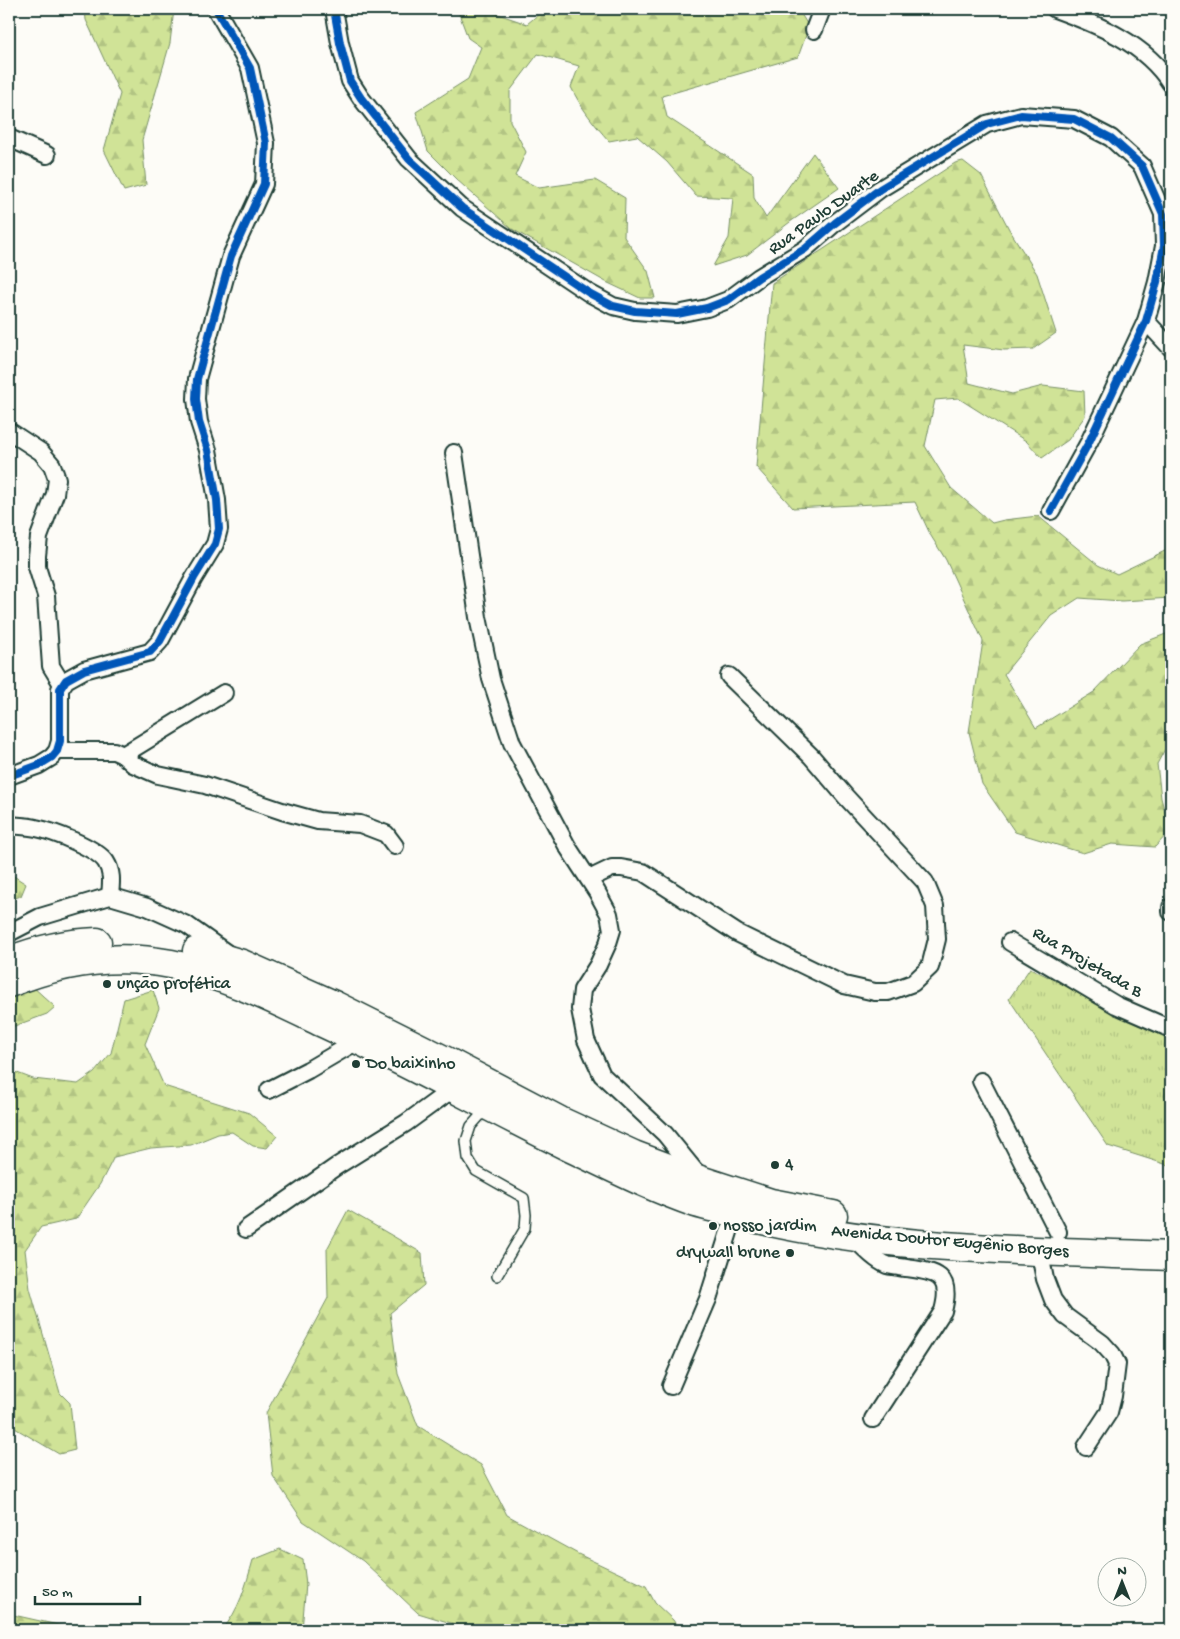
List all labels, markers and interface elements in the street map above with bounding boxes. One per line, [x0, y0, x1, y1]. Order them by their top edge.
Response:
street label: Rua Paulo Duarte [765, 166, 884, 260]
street label: Rua Projetada B [1028, 923, 1146, 1003]
place label: unção profética [117, 974, 231, 995]
marker: unção profética [101, 978, 113, 990]
place label: Do baixinho [365, 1054, 456, 1075]
marker: Do baixinho [350, 1058, 362, 1070]
place label: 4 [785, 1155, 794, 1176]
marker: 4 [769, 1159, 781, 1171]
place label: nosso jardim [723, 1216, 817, 1237]
marker: nosso jardim [707, 1220, 719, 1232]
street label: Avenida Doutor Eugênio Borges [830, 1221, 1071, 1263]
place label: drywall brune [676, 1243, 781, 1264]
marker: drywall brune [784, 1247, 796, 1259]
north arrow [1098, 1556, 1148, 1606]
text: N [1117, 1563, 1127, 1580]
scale bar [35, 1574, 140, 1606]
text: 50 m [42, 1584, 73, 1602]

